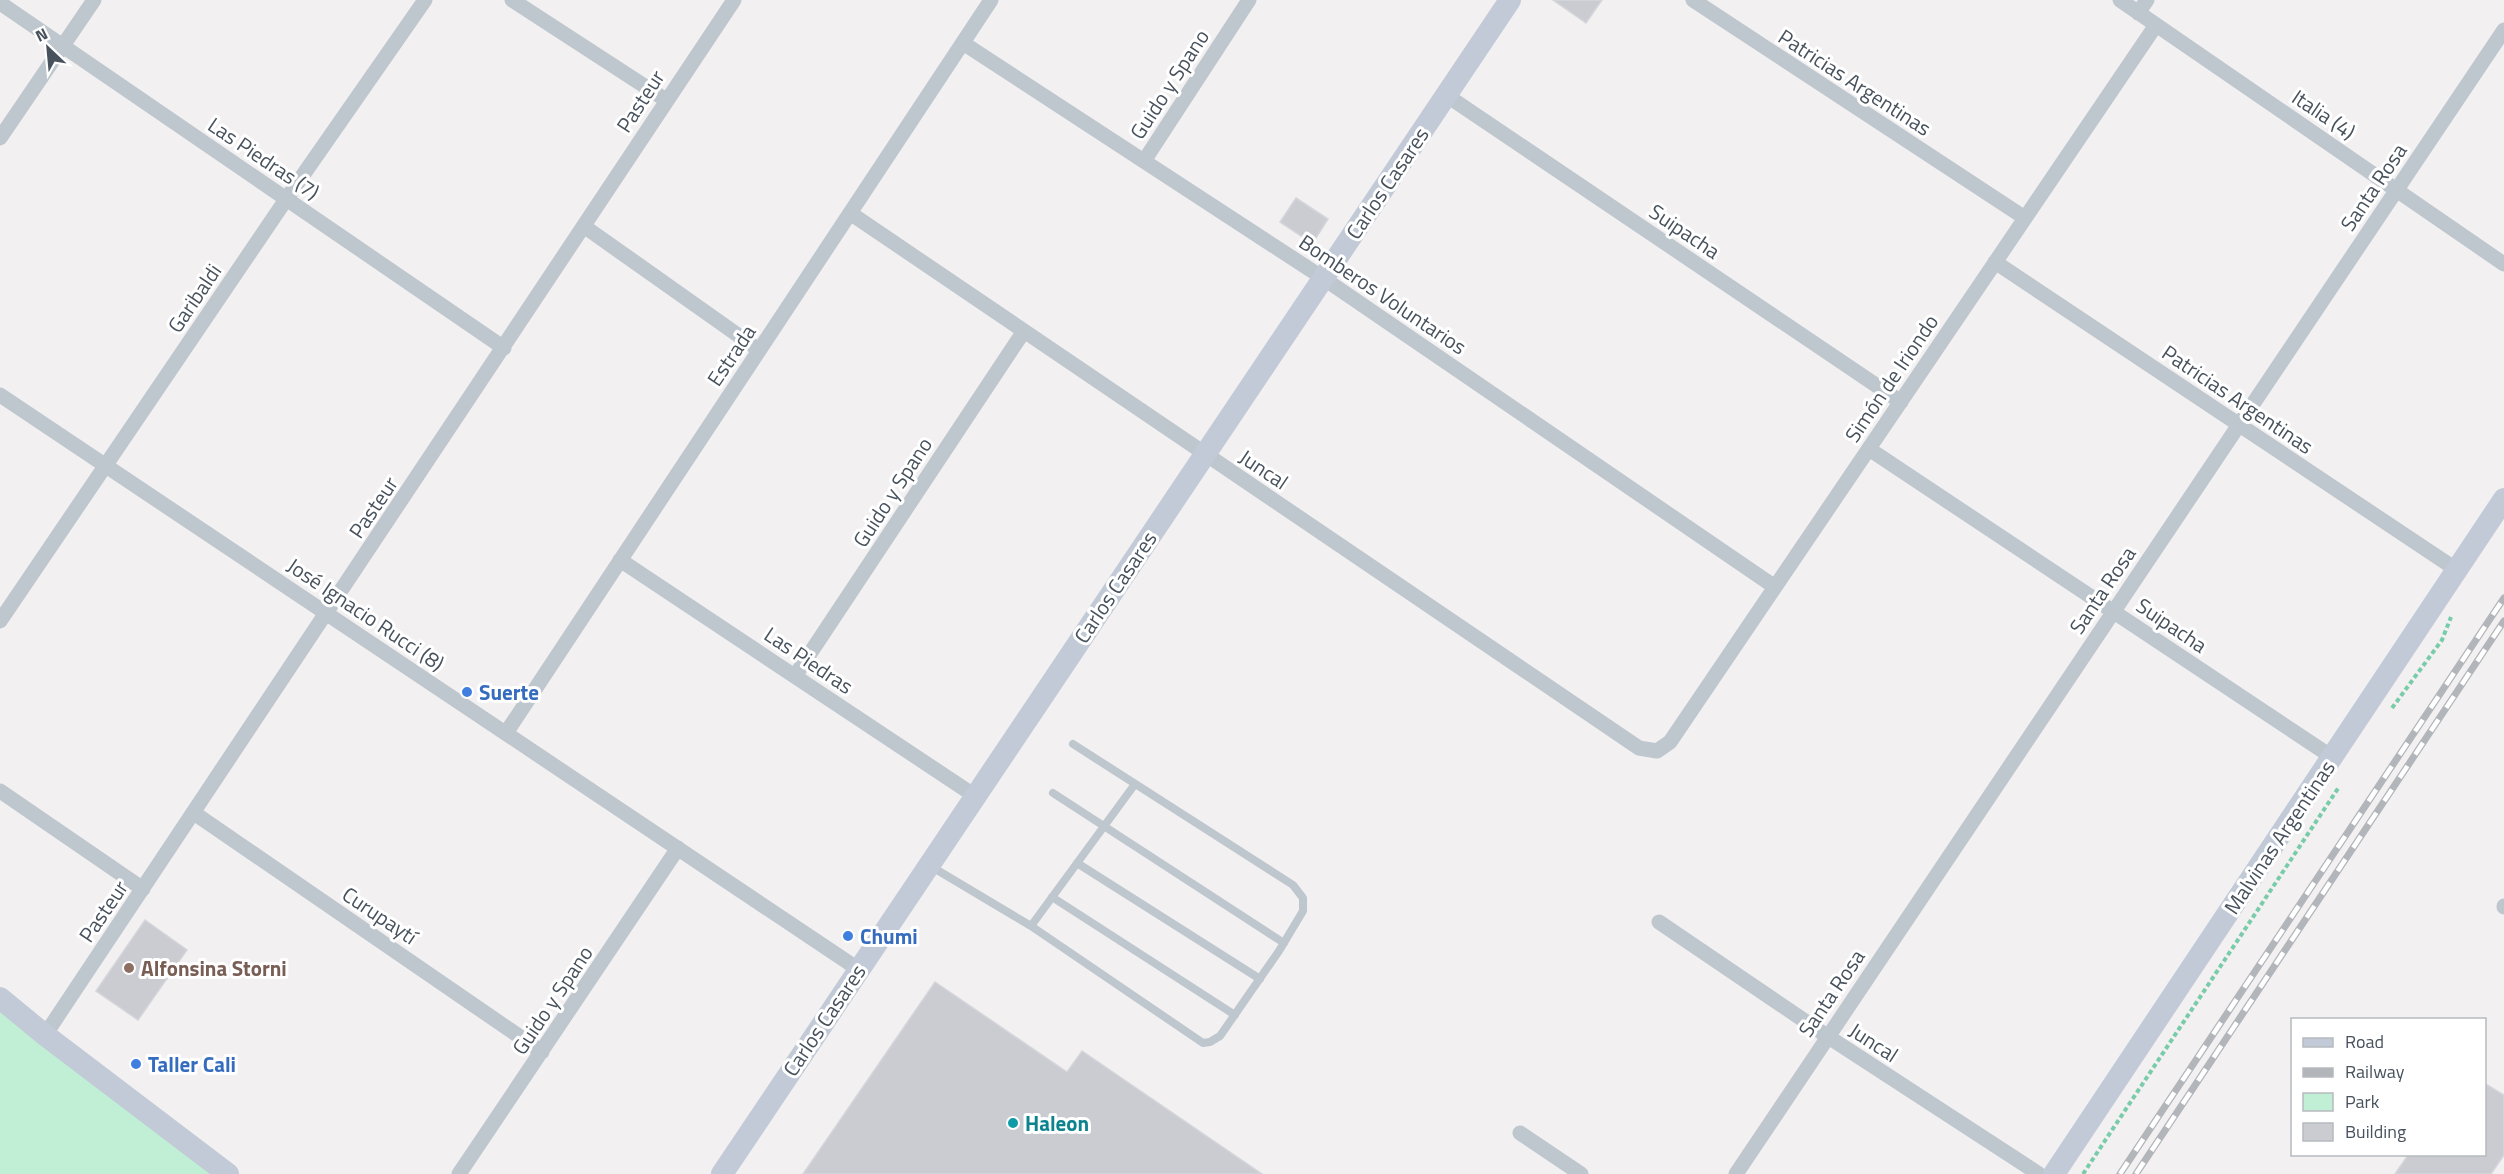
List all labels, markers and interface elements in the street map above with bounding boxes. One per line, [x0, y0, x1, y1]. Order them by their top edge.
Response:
north arrow [18, 18, 78, 78]
text: N [31, 21, 52, 48]
street label: Patricias Argentinas [1772, 21, 1938, 143]
street label: Guido y Spano [1121, 23, 1217, 145]
street label: Pasteur [608, 63, 672, 139]
street label: Italia (4) [2286, 81, 2362, 147]
street label: Las Piedras (7) [202, 109, 326, 207]
street label: Carlos Casares [1338, 120, 1436, 246]
street label: Santa Rosa [2332, 136, 2414, 237]
street label: Suipacha [1643, 195, 1727, 267]
street label: Bomberos Voluntarios [1293, 226, 1473, 362]
street label: Garibaldi [159, 257, 229, 339]
street label: Simón de Iriondo [1836, 308, 1946, 448]
street label: Estrada [699, 317, 764, 392]
street label: Patricias Argentinas [2156, 336, 2320, 462]
street label: Guido y Spano [844, 431, 940, 553]
street label: Juncal [1233, 441, 1295, 497]
street label: Pasteur [340, 469, 406, 545]
street label: Carlos Casares [1066, 524, 1164, 650]
street label: Santa Rosa [2061, 539, 2143, 640]
street label: José Ignacio Rucci (8) [281, 549, 451, 679]
street label: Suipacha [2130, 589, 2214, 661]
street label: Las Piedras [758, 618, 860, 702]
place label: Suerte [479, 676, 539, 708]
marker: Suerte [460, 685, 474, 699]
street label: Malvinas Argentinas [2215, 754, 2343, 920]
street label: Pasteur [70, 873, 136, 949]
street label: Curupaytí [336, 878, 425, 953]
place label: Chumi [860, 920, 918, 952]
marker: Chumi [841, 929, 855, 943]
street label: Guido y Spano [504, 939, 600, 1061]
street label: Santa Rosa [1790, 942, 1872, 1043]
place label: Alfonsina Storni [141, 952, 287, 984]
street label: Carlos Casares [775, 957, 873, 1083]
marker: Alfonsina Storni [122, 961, 136, 975]
street label: Juncal [1843, 1014, 1905, 1070]
legend [2291, 1018, 2486, 1156]
text: Road [2345, 1028, 2384, 1055]
place label: Taller Cali [148, 1048, 236, 1080]
marker: Taller Cali [129, 1057, 143, 1071]
text: Railway [2345, 1058, 2405, 1085]
text: Park [2345, 1088, 2380, 1115]
place label: Haleon [1025, 1107, 1089, 1139]
marker: Haleon [1006, 1116, 1020, 1130]
text: Building [2345, 1118, 2406, 1145]

